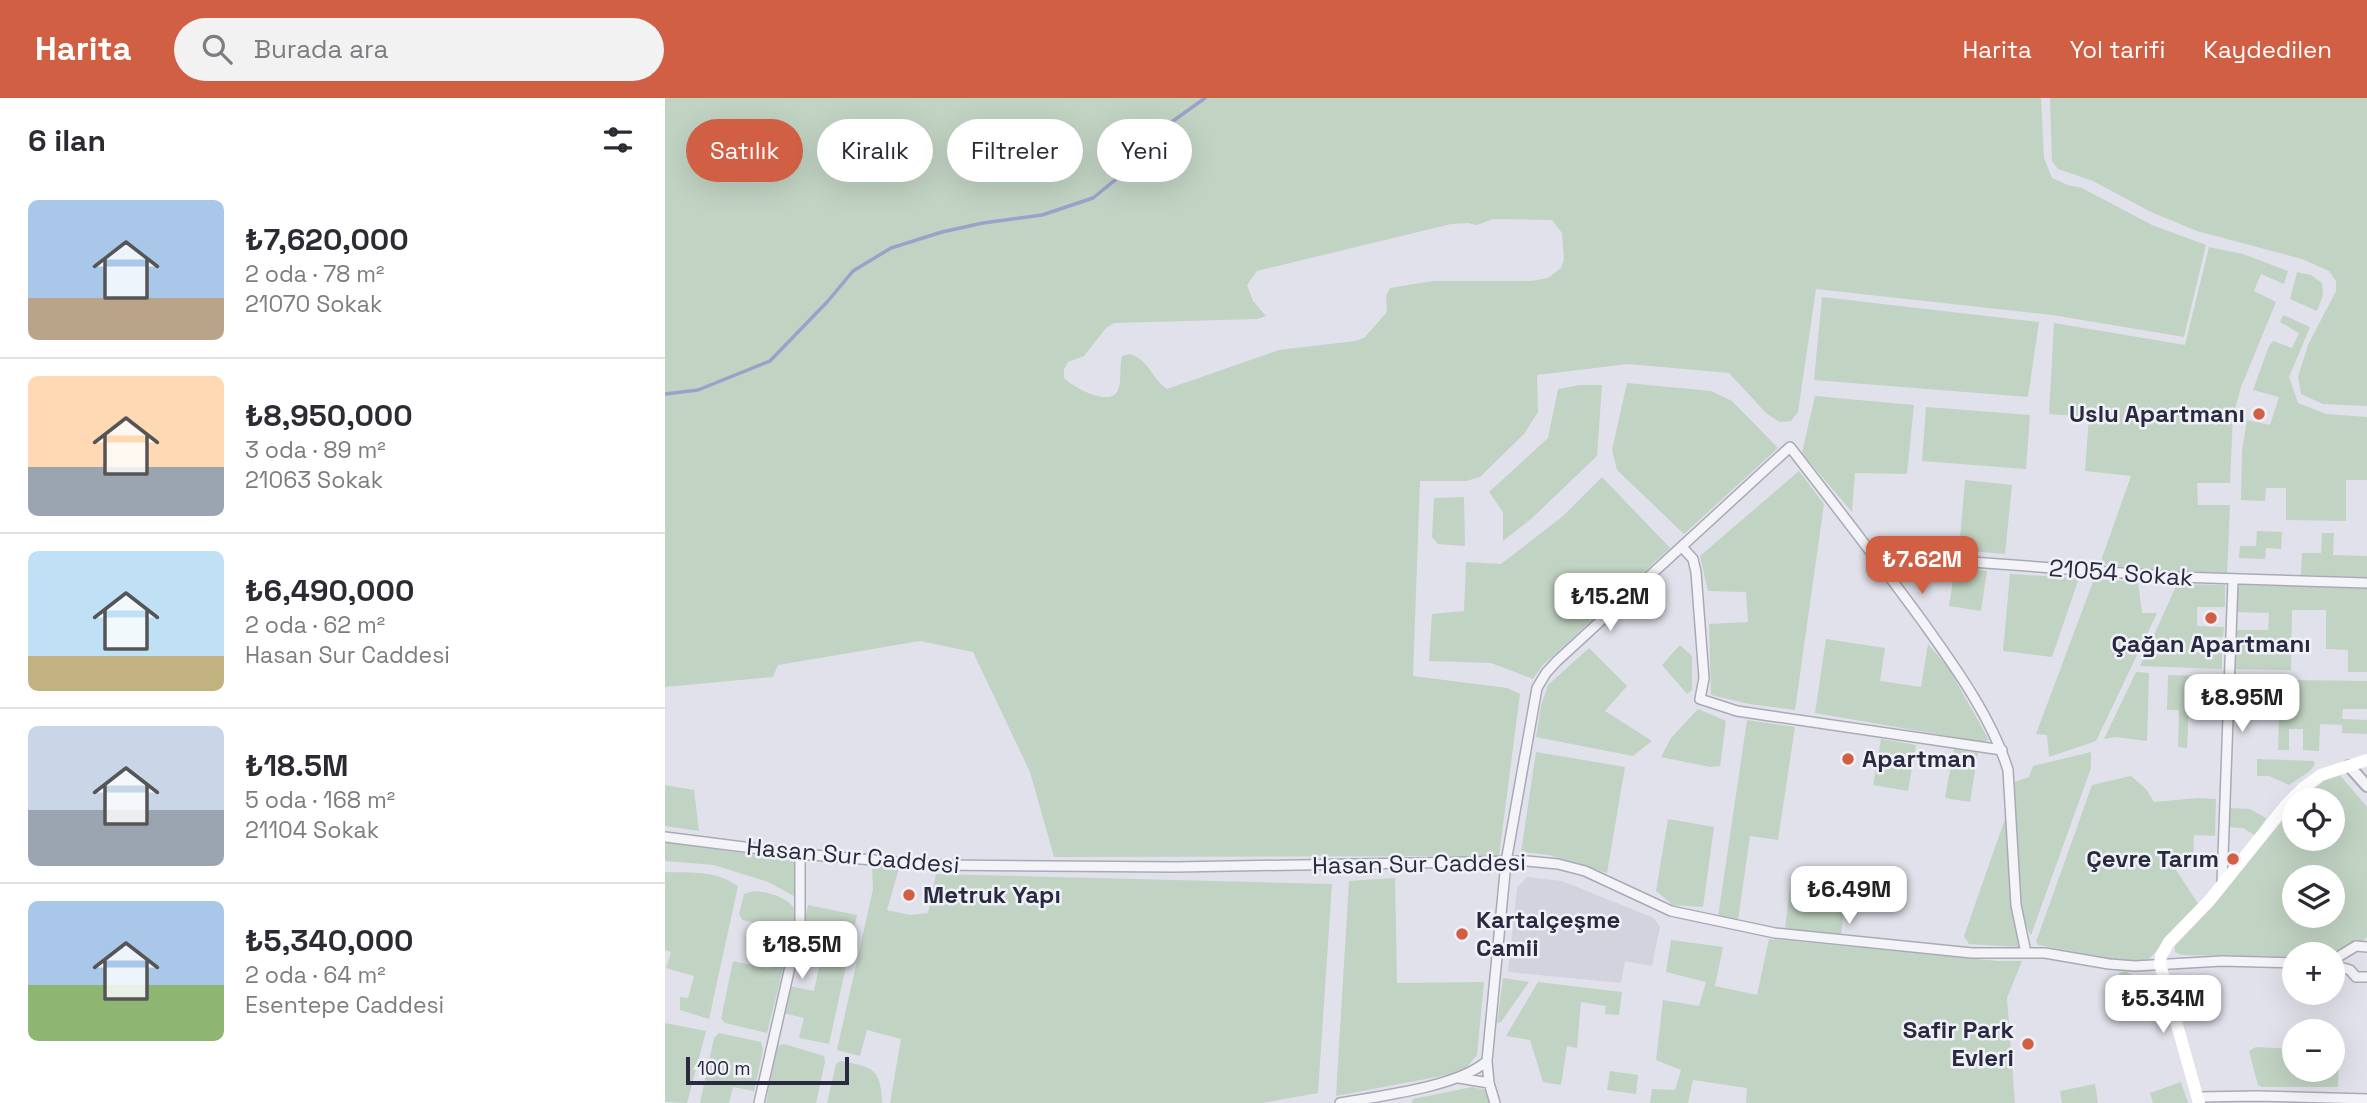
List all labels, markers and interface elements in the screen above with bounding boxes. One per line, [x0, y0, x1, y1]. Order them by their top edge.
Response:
search box [174, 18, 664, 81]
text: Harita [35, 28, 132, 70]
icon: search [198, 30, 236, 68]
text: Burada ara [254, 32, 388, 66]
text: Harita [1962, 34, 2032, 65]
text: Yol tarifi [2070, 34, 2165, 65]
text: Kaydedilen [2203, 34, 2332, 65]
chip: Satılık [686, 119, 803, 182]
chip: Kiralık [817, 119, 933, 182]
chip: Filtreler [947, 119, 1083, 182]
chip: Yeni [1097, 119, 1192, 182]
text: 6 ilan [28, 121, 106, 160]
icon: filters [599, 121, 637, 159]
text: ₺7,620,000 [245, 220, 409, 259]
icon: home [84, 228, 168, 312]
text: 2 oda · 78 m² [245, 259, 385, 289]
text: 21070 Sokak [245, 289, 382, 319]
text: ₺8,950,000 [245, 396, 413, 435]
place label: Uslu Apartmanı [2069, 398, 2245, 429]
icon: home [84, 404, 168, 488]
marker: Uslu Apartmanı [2251, 406, 2267, 422]
text: 3 oda · 89 m² [245, 435, 386, 465]
text: 21063 Sokak [245, 465, 383, 495]
pin: ₺7.62M [1865, 536, 1979, 596]
text: ₺7.62M [1882, 544, 1962, 574]
street label: 21054 Sokak [2048, 552, 2194, 593]
text: ₺6,490,000 [245, 571, 414, 610]
pin: ₺15.2M [1553, 574, 1667, 633]
icon: home [84, 579, 168, 663]
text: ₺15.2M [1570, 581, 1650, 611]
text: 2 oda · 62 m² [245, 610, 385, 640]
marker: Çağan Apartmanı [2203, 610, 2219, 626]
place label: Çağan Apartmanı [2111, 628, 2311, 659]
text: Hasan Sur Caddesi [245, 640, 450, 670]
pin: ₺8.95M [2185, 674, 2299, 734]
text: ₺8.95M [2200, 682, 2284, 712]
place label: Apartman [1862, 743, 1976, 774]
text: ₺18.5M [245, 746, 349, 785]
marker: Apartman [1840, 751, 1856, 767]
icon: home [84, 754, 168, 838]
text: 5 oda · 168 m² [245, 785, 395, 815]
map controls [2282, 788, 2345, 1082]
button: locate [2282, 788, 2345, 851]
text: 21104 Sokak [245, 815, 379, 845]
street label: Hasan Sur Caddesi [745, 831, 961, 880]
place label: Çevre Tarım [2086, 843, 2219, 874]
street label: Hasan Sur Caddesi [1312, 846, 1526, 881]
marker: Çevre Tarım [2225, 851, 2241, 867]
button: layers [2282, 865, 2345, 928]
pin: ₺6.49M [1792, 866, 1906, 926]
text: ₺6.49M [1807, 874, 1891, 904]
place label: Metruk Yapı [923, 879, 1061, 910]
marker: Metruk Yapı [901, 887, 917, 903]
place label: Kartalçeşme Camii [1476, 904, 1620, 963]
text: ₺5,340,000 [245, 921, 414, 960]
pin: ₺18.5M [745, 922, 859, 981]
marker: Kartalçeşme Camii [1454, 926, 1470, 942]
icon: home [84, 929, 168, 1013]
text: ₺18.5M [762, 929, 842, 959]
button: + [2282, 942, 2345, 1005]
text: 2 oda · 64 m² [245, 960, 386, 990]
pin: ₺5.34M [2106, 976, 2220, 1035]
text: ₺5.34M [2121, 983, 2205, 1013]
text: Esentepe Caddesi [245, 990, 444, 1020]
place label: Safir Park Evleri [1903, 1014, 2014, 1073]
button: − [2282, 1019, 2345, 1082]
marker: Safir Park Evleri [2020, 1036, 2036, 1052]
scale bar [686, 1054, 849, 1086]
text: 100 m [697, 1056, 751, 1081]

